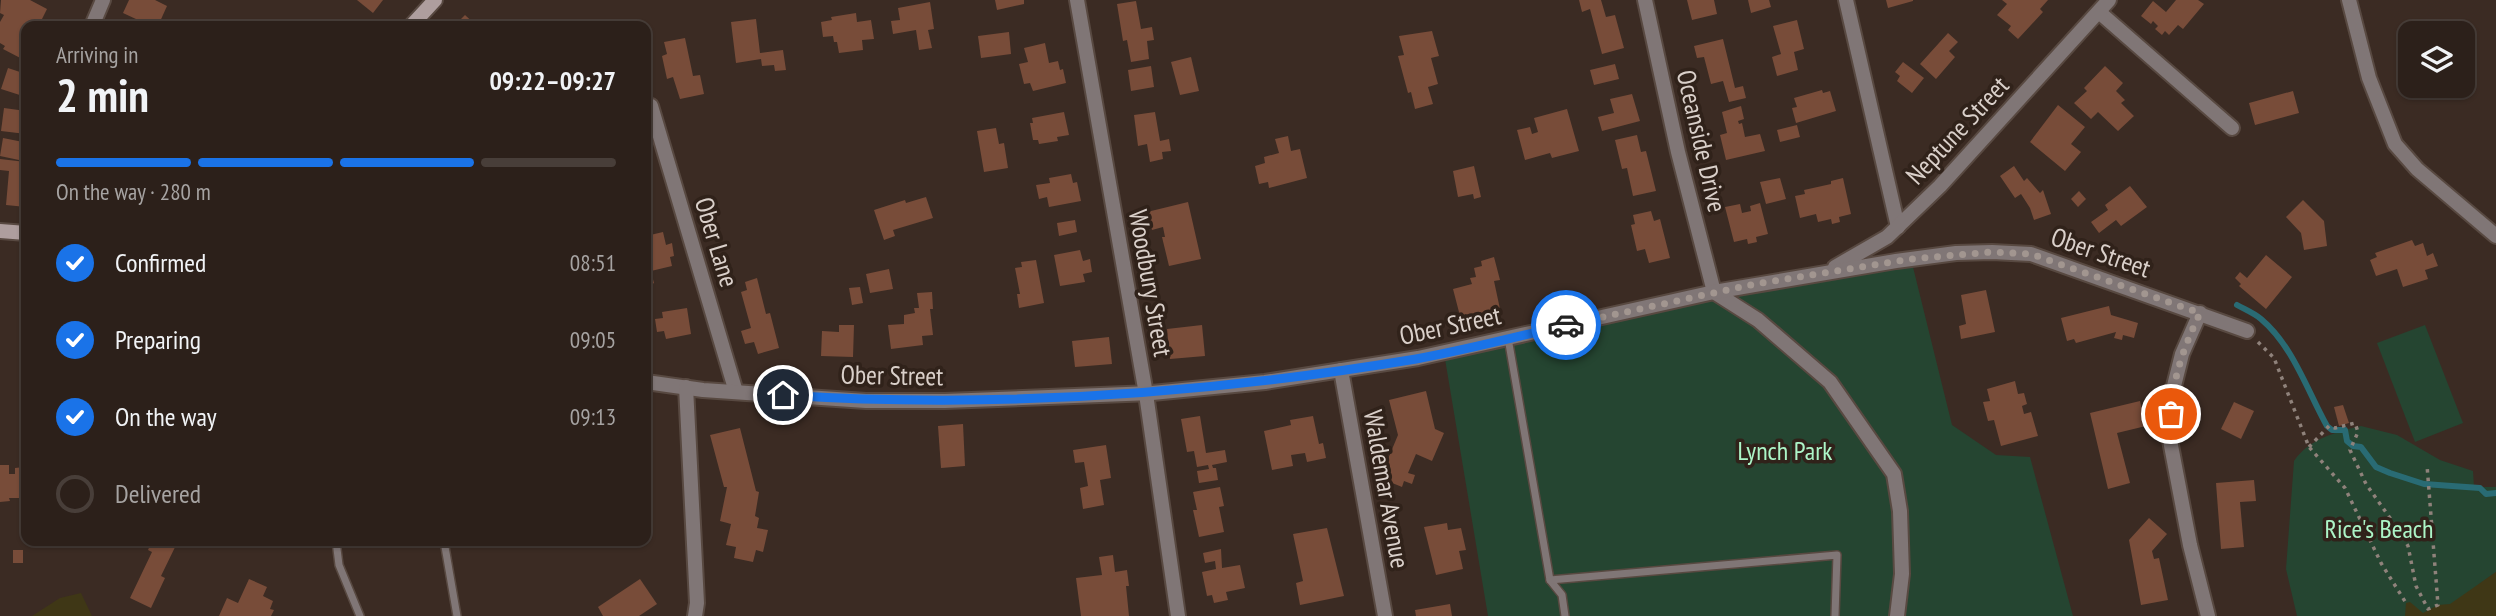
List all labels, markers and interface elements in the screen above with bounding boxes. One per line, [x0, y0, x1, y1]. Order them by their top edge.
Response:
map controls [2398, 21, 2475, 98]
button: layers [2398, 21, 2475, 98]
text: Arriving in [56, 40, 138, 69]
text: 09:22–09:27 [489, 64, 616, 97]
text: 2 min [56, 65, 149, 125]
street label: Oceanside Drive [1670, 67, 1734, 215]
street label: Neptune Street [1899, 69, 2015, 191]
text: On the way · 280 m [56, 177, 211, 206]
street label: Ober Lane [688, 193, 746, 291]
street label: Woodbury Street [1122, 207, 1180, 359]
street label: Ober Street [2047, 220, 2155, 284]
icon: check [56, 244, 94, 282]
text: Confirmed [115, 246, 206, 279]
text: 08:51 [570, 248, 616, 277]
courier [1531, 290, 1601, 360]
street label: Ober Street [1396, 298, 1504, 352]
icon: car [1547, 306, 1585, 344]
icon: check [56, 321, 94, 359]
text: Preparing [115, 323, 201, 356]
text: 09:05 [570, 325, 616, 354]
street label: Ober Street [840, 358, 944, 392]
pin [753, 365, 813, 425]
icon: home [764, 376, 802, 414]
pin [2141, 384, 2201, 444]
icon: bag [2152, 395, 2190, 433]
icon: check [56, 398, 94, 436]
text: On the way [115, 400, 217, 433]
text: 09:13 [570, 402, 616, 431]
street label: Waldemar Avenue [1357, 407, 1417, 571]
park label: Lynch Park [1738, 434, 1832, 467]
text: Delivered [115, 477, 201, 510]
park label: Rice's Beach [2324, 512, 2434, 545]

